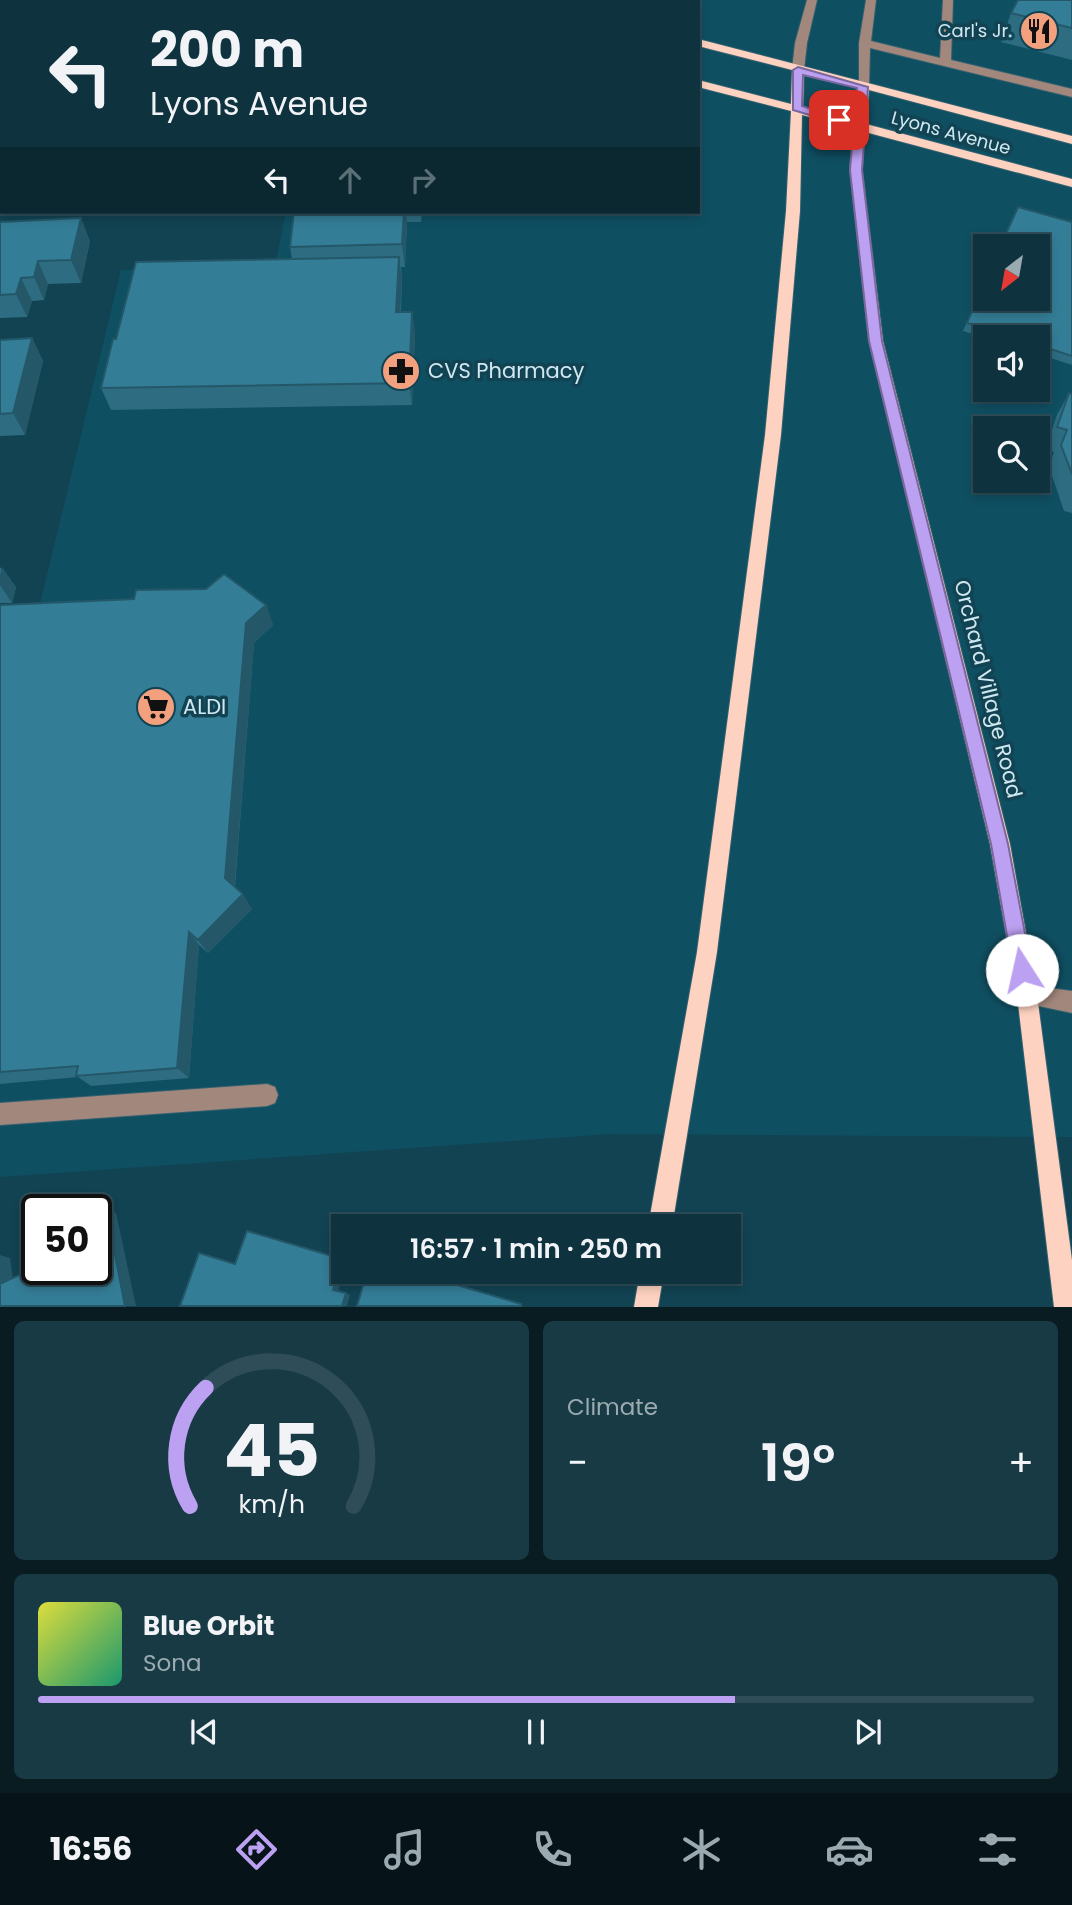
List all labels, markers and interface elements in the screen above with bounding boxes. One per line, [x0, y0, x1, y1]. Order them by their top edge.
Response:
restaurant icon: Carl's Jr. [1018, 10, 1060, 52]
text: 200 m [150, 16, 304, 84]
place label: Carl's Jr. [938, 18, 1012, 43]
icon: left [35, 28, 126, 119]
text: Lyons Avenue [150, 81, 368, 126]
pin [809, 90, 869, 150]
icon: arrive [820, 101, 858, 139]
street label: Lyons Avenue [889, 105, 1014, 160]
icon: left [258, 161, 296, 199]
icon: ahead [331, 161, 369, 199]
icon: right [404, 161, 442, 199]
north arrow [973, 234, 1050, 312]
map controls [973, 234, 1050, 493]
button: sound [973, 325, 1050, 402]
pharmacy icon: CVS Pharmacy [380, 350, 422, 392]
place label: CVS Pharmacy [428, 356, 585, 385]
button: search [973, 416, 1050, 493]
street label: Orchard Village Road [947, 577, 1030, 801]
supermarket icon: ALDI [135, 686, 177, 728]
place label: ALDI [183, 692, 226, 721]
position arrow [985, 933, 1059, 1007]
speed limit sign: 50 [21, 1194, 112, 1285]
text: 16:57 · 1 min · 250 m [410, 1231, 662, 1267]
text: Climate [567, 1391, 658, 1423]
text: 45 [223, 1401, 320, 1502]
text: 19° [761, 1426, 835, 1499]
text: − [567, 1436, 588, 1489]
text: + [1008, 1436, 1034, 1489]
text: km/h [238, 1487, 305, 1522]
text: Blue Orbit [143, 1608, 274, 1644]
text: Sona [143, 1647, 202, 1679]
icon: previous [185, 1713, 223, 1751]
icon: pause [517, 1713, 555, 1751]
icon: next [849, 1713, 887, 1751]
icon: directions [232, 1825, 281, 1874]
icon: music [380, 1825, 429, 1874]
icon: phone [528, 1825, 577, 1874]
icon: climate [677, 1825, 726, 1874]
icon: car [825, 1825, 874, 1874]
icon: filters [973, 1825, 1022, 1874]
text: 16:56 [50, 1826, 132, 1871]

